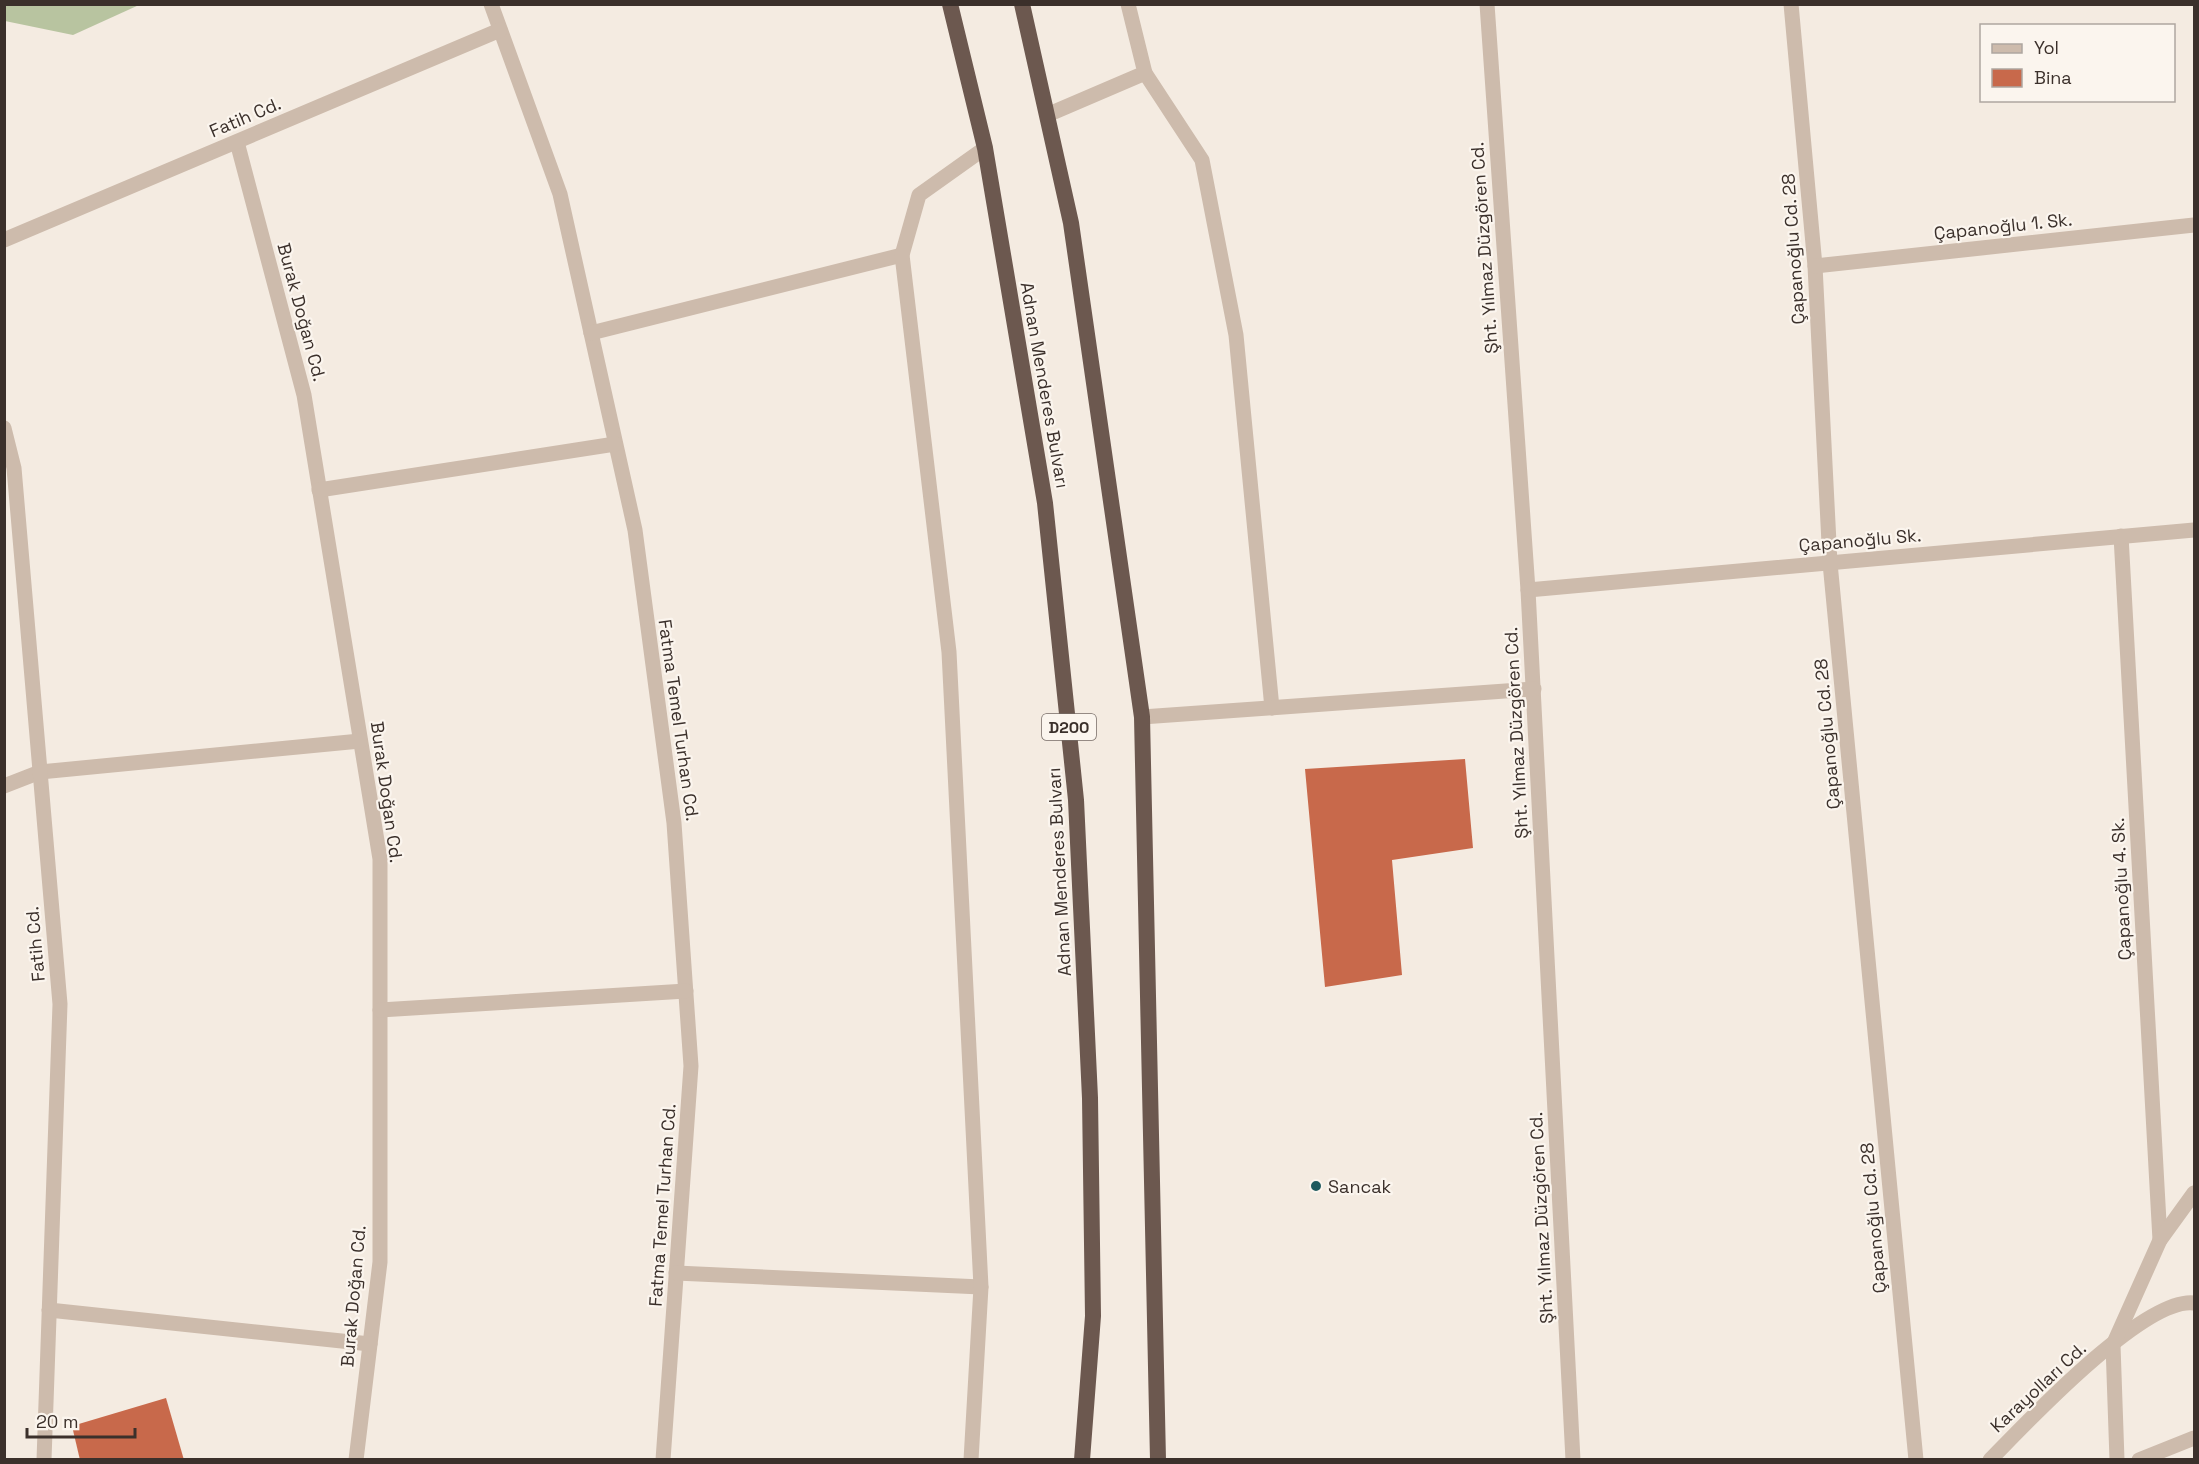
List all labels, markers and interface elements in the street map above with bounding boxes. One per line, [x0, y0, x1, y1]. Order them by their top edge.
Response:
legend [1980, 24, 2175, 102]
text: Yol [2034, 36, 2059, 59]
text: Bina [2034, 66, 2072, 89]
street label: Fatih Cd. [206, 92, 284, 142]
street label: Şht. Yılmaz Düzgören Cd. [1465, 141, 1503, 355]
street label: Çapanoğlu Cd. 28 [1776, 173, 1810, 325]
street label: Çapanoğlu 1. Sk. [1933, 207, 2073, 245]
street label: Burak Doğan Cd. [272, 240, 332, 384]
street label: Adnan Menderes Bulvarı [1016, 280, 1074, 490]
street label: Çapanoğlu Sk. [1798, 523, 1922, 557]
street label: Fatma Temel Turhan Cd. [653, 618, 705, 822]
street label: Şht. Yılmaz Düzgören Cd. [1499, 627, 1533, 839]
street label: Çapanoğlu Cd. 28 [1809, 658, 1845, 810]
road number: D200 [1042, 714, 1096, 740]
street label: Burak Doğan Cd. [366, 720, 408, 864]
street label: Adnan Menderes Bulvarı [1042, 767, 1076, 977]
street label: Çapanoğlu 4. Sk. [2106, 817, 2136, 961]
street label: Fatih Cd. [20, 905, 50, 983]
street label: Fatma Temel Turhan Cd. [643, 1103, 681, 1307]
street label: Şht. Yılmaz Düzgören Cd. [1524, 1112, 1558, 1324]
street label: Çapanoğlu Cd. 28 [1855, 1142, 1891, 1294]
place label: Sancak [1328, 1175, 1392, 1198]
marker: Sancak [1309, 1179, 1323, 1193]
street label: Burak Doğan Cd. [335, 1224, 371, 1368]
street label: Karayolları Cd. [1985, 1337, 2091, 1437]
scale bar [27, 1401, 135, 1439]
text: 20 m [36, 1410, 79, 1433]

